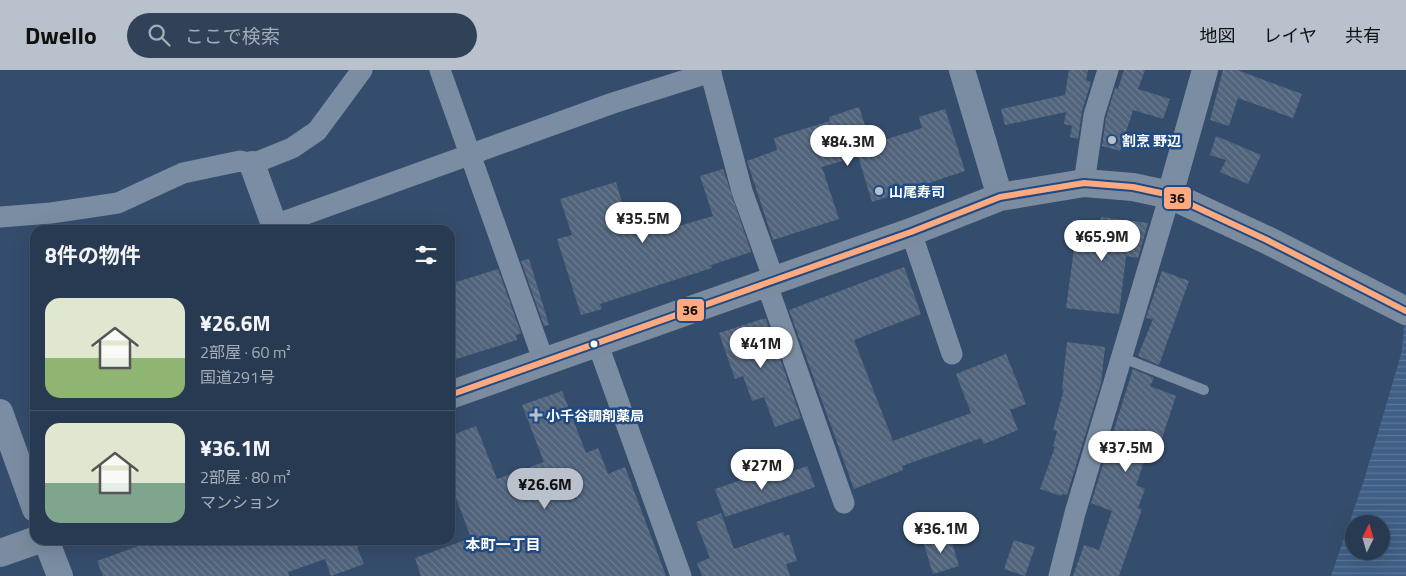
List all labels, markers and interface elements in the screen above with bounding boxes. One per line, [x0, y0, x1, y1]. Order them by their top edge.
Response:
search box [127, 13, 477, 58]
text: Dwello [25, 17, 97, 53]
icon: search [145, 21, 173, 49]
text: ここで検索 [185, 21, 280, 50]
text: 地図 [1200, 22, 1236, 49]
text: レイヤ [1264, 22, 1317, 49]
text: 共有 [1345, 22, 1381, 49]
pin: ¥84.3M [807, 124, 889, 167]
text: ¥84.3M [821, 129, 875, 153]
place label: 割烹 野辺 [1122, 130, 1181, 151]
marker: 割烹 野辺 [1106, 134, 1118, 146]
place label: 山尾寿司 [889, 181, 945, 202]
marker: 山尾寿司 [873, 185, 885, 197]
line badge: 36 [1163, 186, 1192, 210]
text: 36 [1169, 187, 1185, 208]
pin: ¥35.5M [602, 202, 684, 244]
text: ¥35.5M [616, 206, 670, 230]
pin: ¥65.9M [1061, 220, 1143, 262]
text: ¥65.9M [1075, 224, 1129, 248]
text: 8件の物件 [45, 239, 141, 271]
icon: filters [412, 241, 440, 269]
line badge: 36 [676, 298, 705, 322]
text: 36 [682, 299, 698, 320]
text: ¥26.6M [200, 307, 270, 339]
icon: home [85, 318, 145, 378]
pin: ¥41M [731, 326, 791, 369]
text: ¥41M [741, 331, 781, 355]
unlabelled marker [589, 339, 599, 349]
text: 2部屋 · 60 m² [200, 340, 291, 364]
text: 国道291号 [200, 365, 275, 389]
place label: 小千谷調剤薬局 [546, 405, 644, 426]
marker: 小千谷調剤薬局 [530, 409, 542, 421]
pin: ¥37.5M [1085, 430, 1167, 473]
text: ¥36.1M [200, 432, 270, 464]
text: ¥37.5M [1099, 435, 1153, 459]
icon: home [85, 443, 145, 503]
pin: ¥27M [732, 448, 792, 491]
text: ¥27M [742, 453, 782, 477]
text: 2部屋 · 80 m² [200, 465, 291, 489]
pin: ¥26.6M [504, 468, 586, 510]
text: ¥26.6M [518, 472, 572, 496]
text: マンション [200, 490, 280, 514]
pin: ¥36.1M [900, 512, 982, 554]
north arrow [1345, 515, 1390, 560]
map controls [1345, 515, 1390, 560]
text: ¥36.1M [914, 516, 968, 540]
district label: 本町一丁目 [465, 533, 541, 556]

